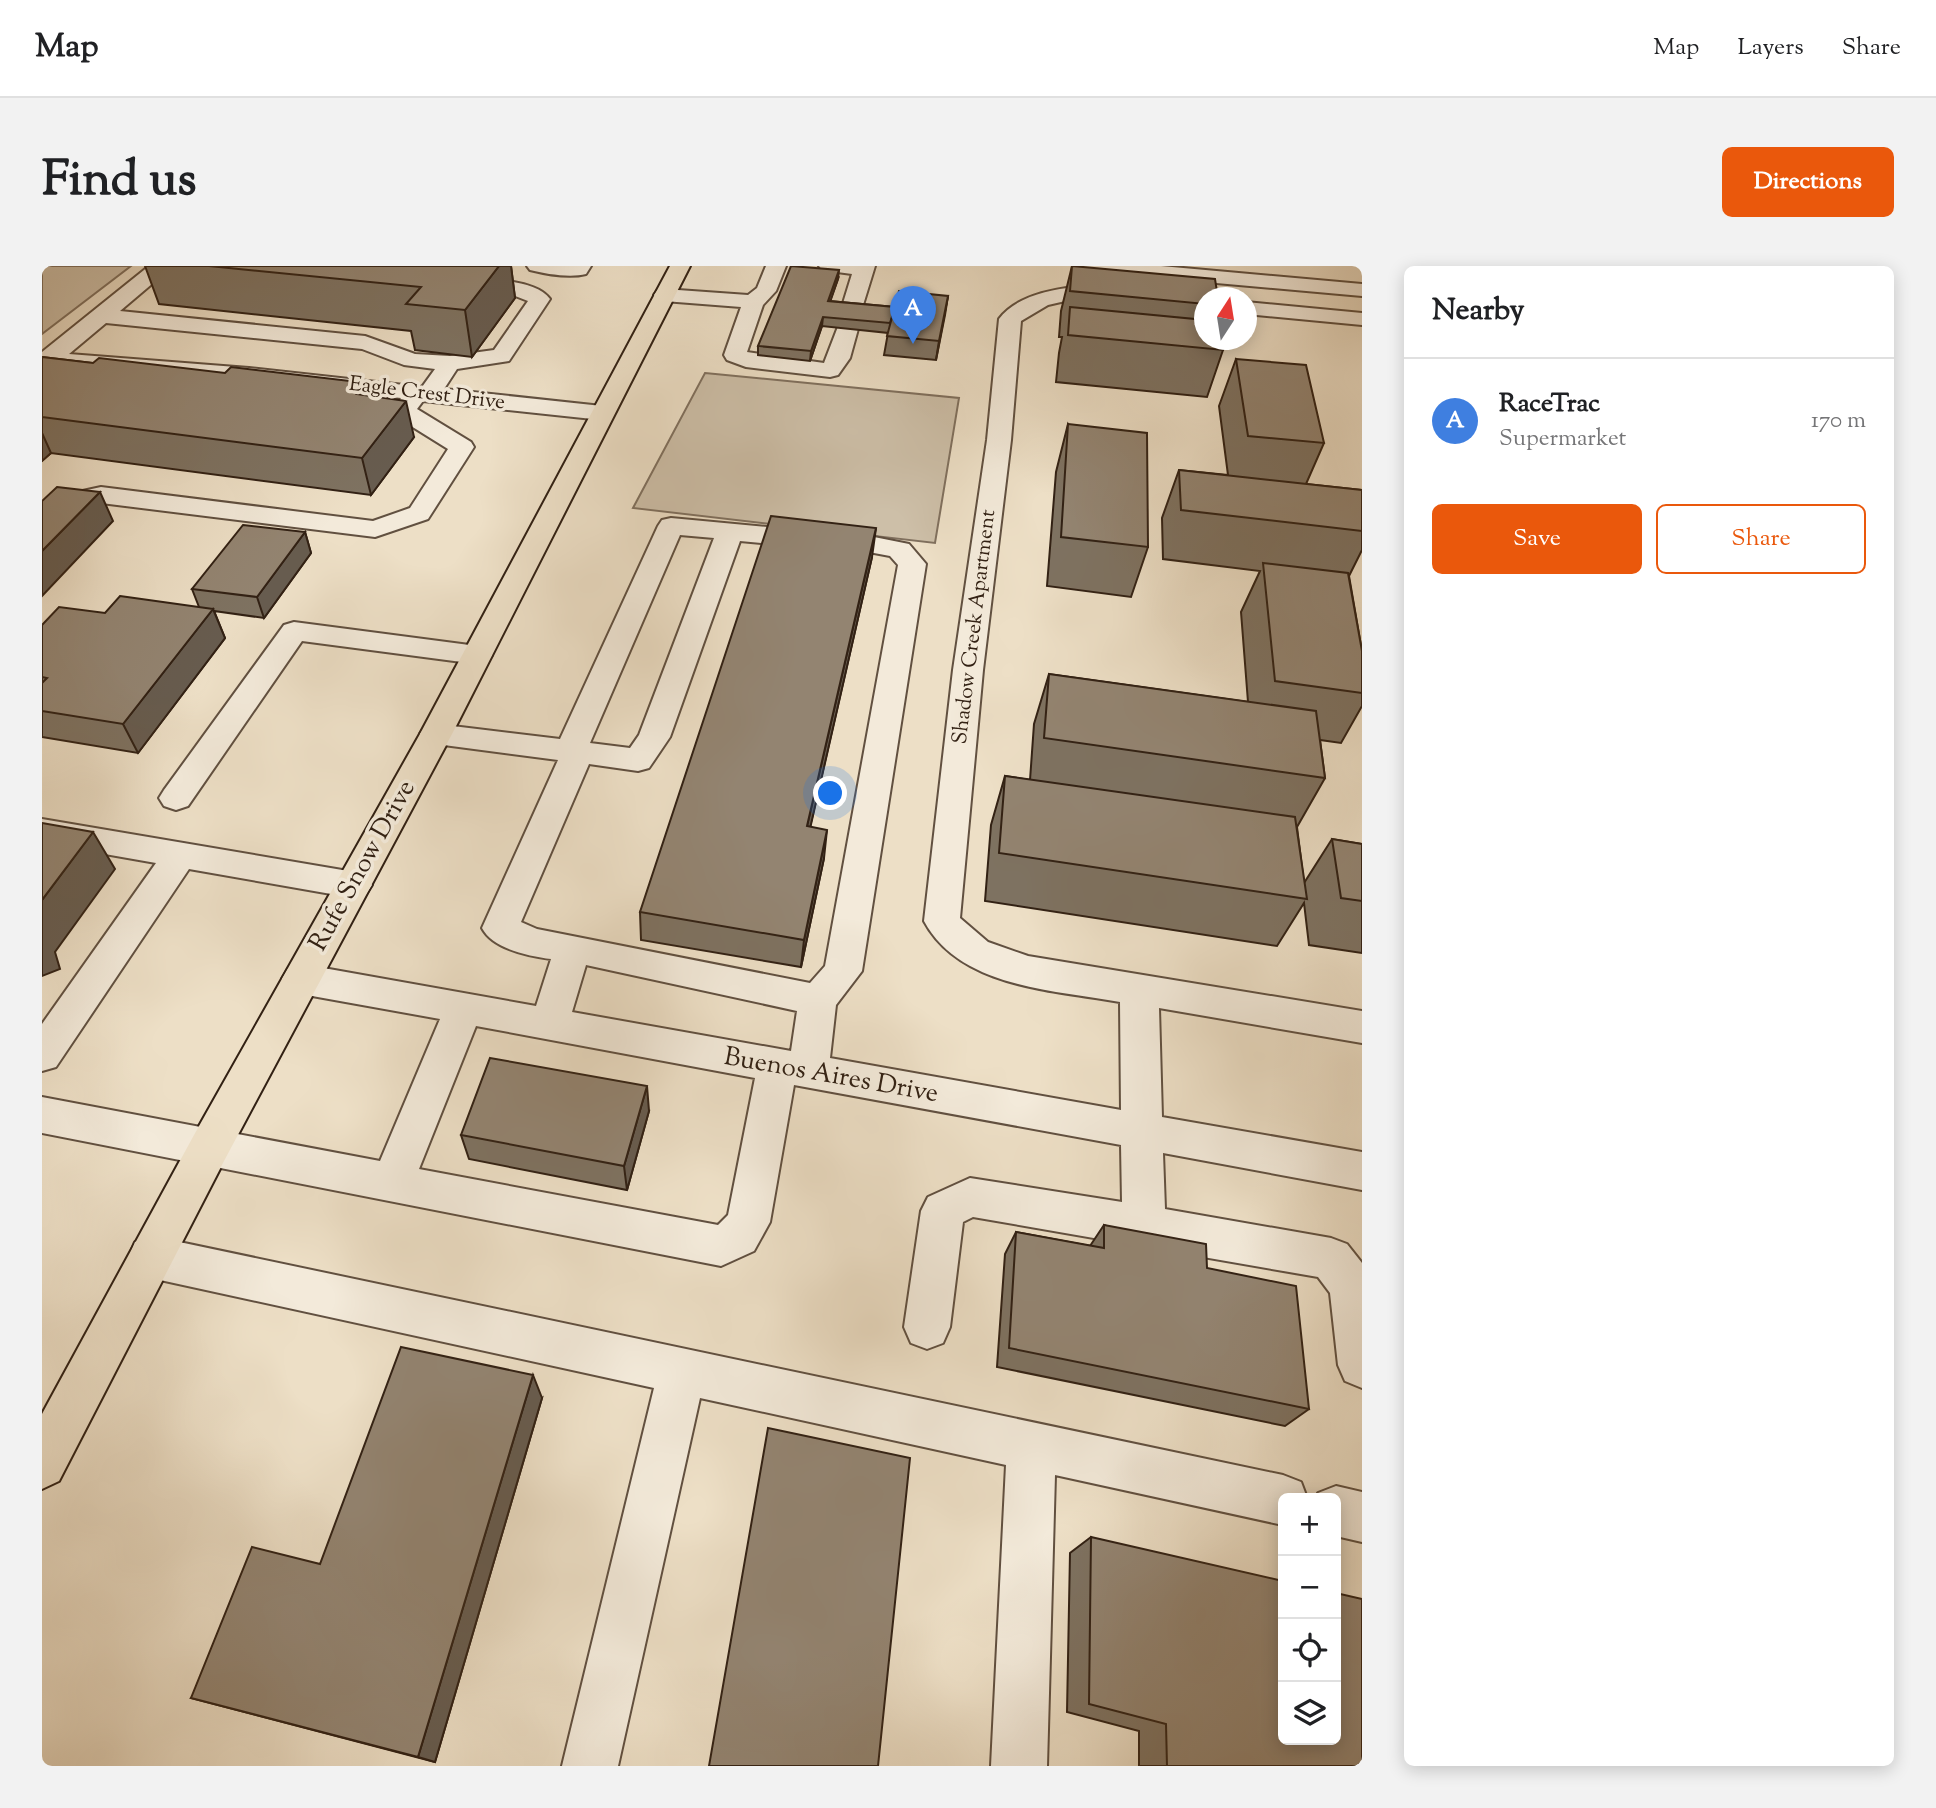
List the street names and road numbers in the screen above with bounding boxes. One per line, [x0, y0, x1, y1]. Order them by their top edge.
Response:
street label: Eagle Crest Drive [347, 370, 507, 418]
street label: Shadow Creek Apartment [946, 508, 1004, 746]
street label: Rufe Snow Drive [301, 774, 425, 958]
street label: Buenos Aires Drive [721, 1039, 941, 1113]

